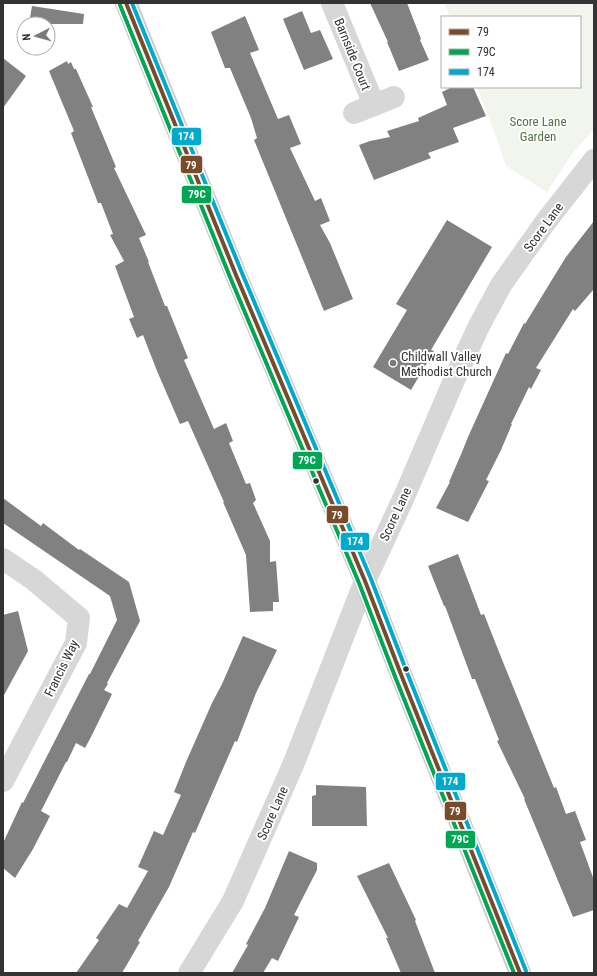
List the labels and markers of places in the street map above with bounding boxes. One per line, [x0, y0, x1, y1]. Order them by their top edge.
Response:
place label: Childwall Valley Methodist Church [401, 349, 492, 379]
marker: Childwall Valley Methodist Church [388, 358, 398, 368]
unlabelled marker [311, 476, 321, 486]
unlabelled marker [401, 664, 411, 674]

